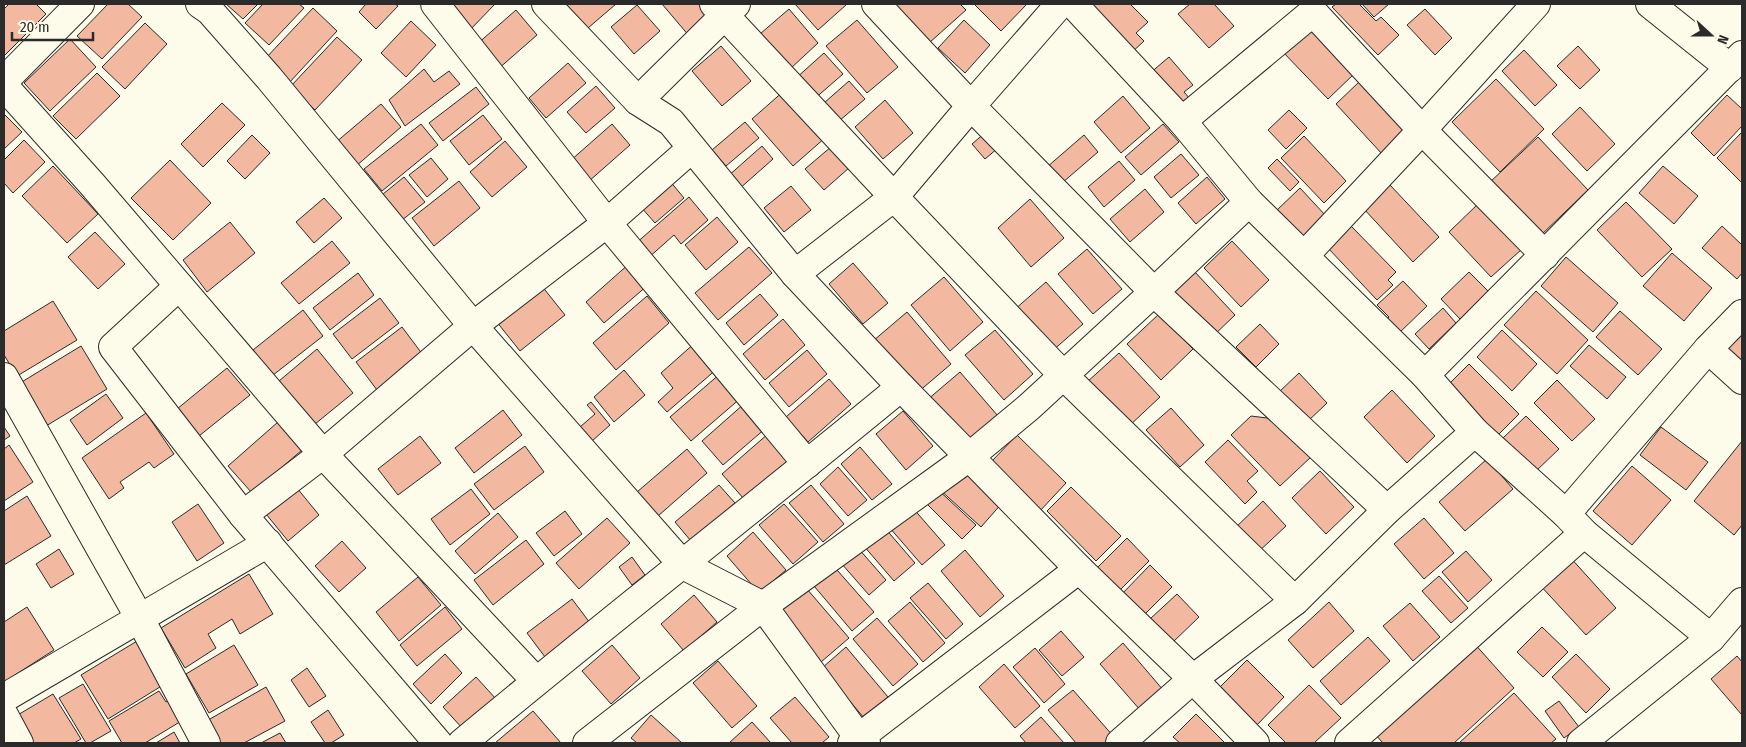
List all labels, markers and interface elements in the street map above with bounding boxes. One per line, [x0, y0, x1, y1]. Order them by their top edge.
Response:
scale bar [12, 10, 94, 42]
north arrow [1686, 10, 1736, 60]
text: 20 m [20, 18, 50, 36]
text: N [1713, 33, 1732, 46]

